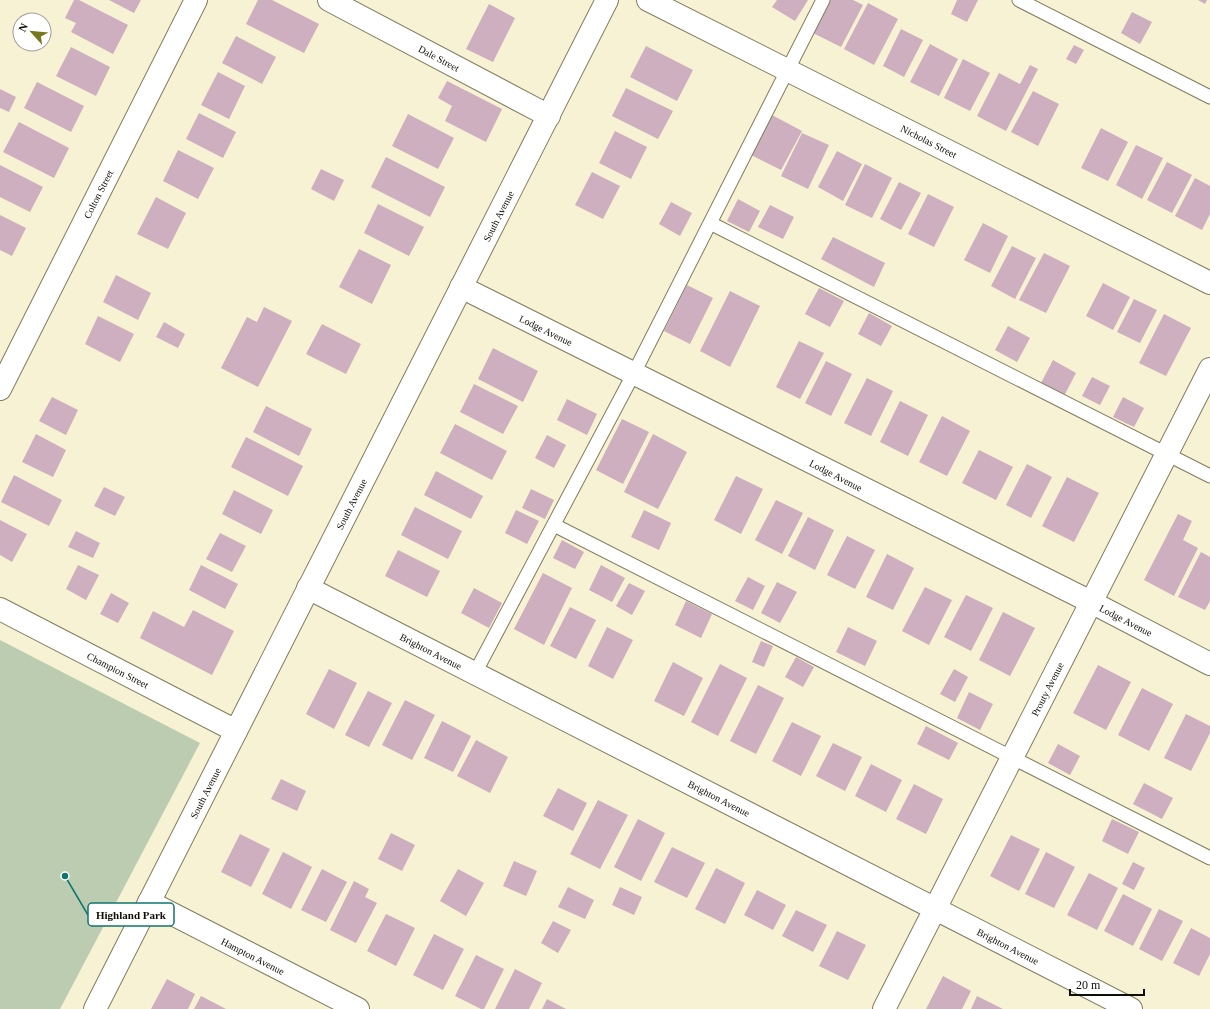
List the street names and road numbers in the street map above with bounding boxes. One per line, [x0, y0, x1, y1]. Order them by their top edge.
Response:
street label: Dale Street [416, 43, 461, 74]
street label: Nicholas Street [899, 123, 959, 160]
street label: Colton Street [82, 168, 115, 220]
street label: South Avenue [481, 188, 516, 244]
street label: Lodge Avenue [517, 313, 575, 348]
street label: Lodge Avenue [807, 457, 865, 494]
street label: South Avenue [334, 476, 369, 532]
street label: Lodge Avenue [1097, 602, 1155, 639]
street label: Brighton Avenue [398, 631, 464, 672]
street label: Champion Street [85, 650, 151, 691]
street label: Prouty Avenue [1029, 660, 1066, 718]
street label: South Avenue [188, 765, 223, 821]
street label: Brighton Avenue [686, 778, 752, 819]
street label: Brighton Avenue [975, 926, 1041, 967]
street label: Hampton Avenue [219, 936, 287, 977]

